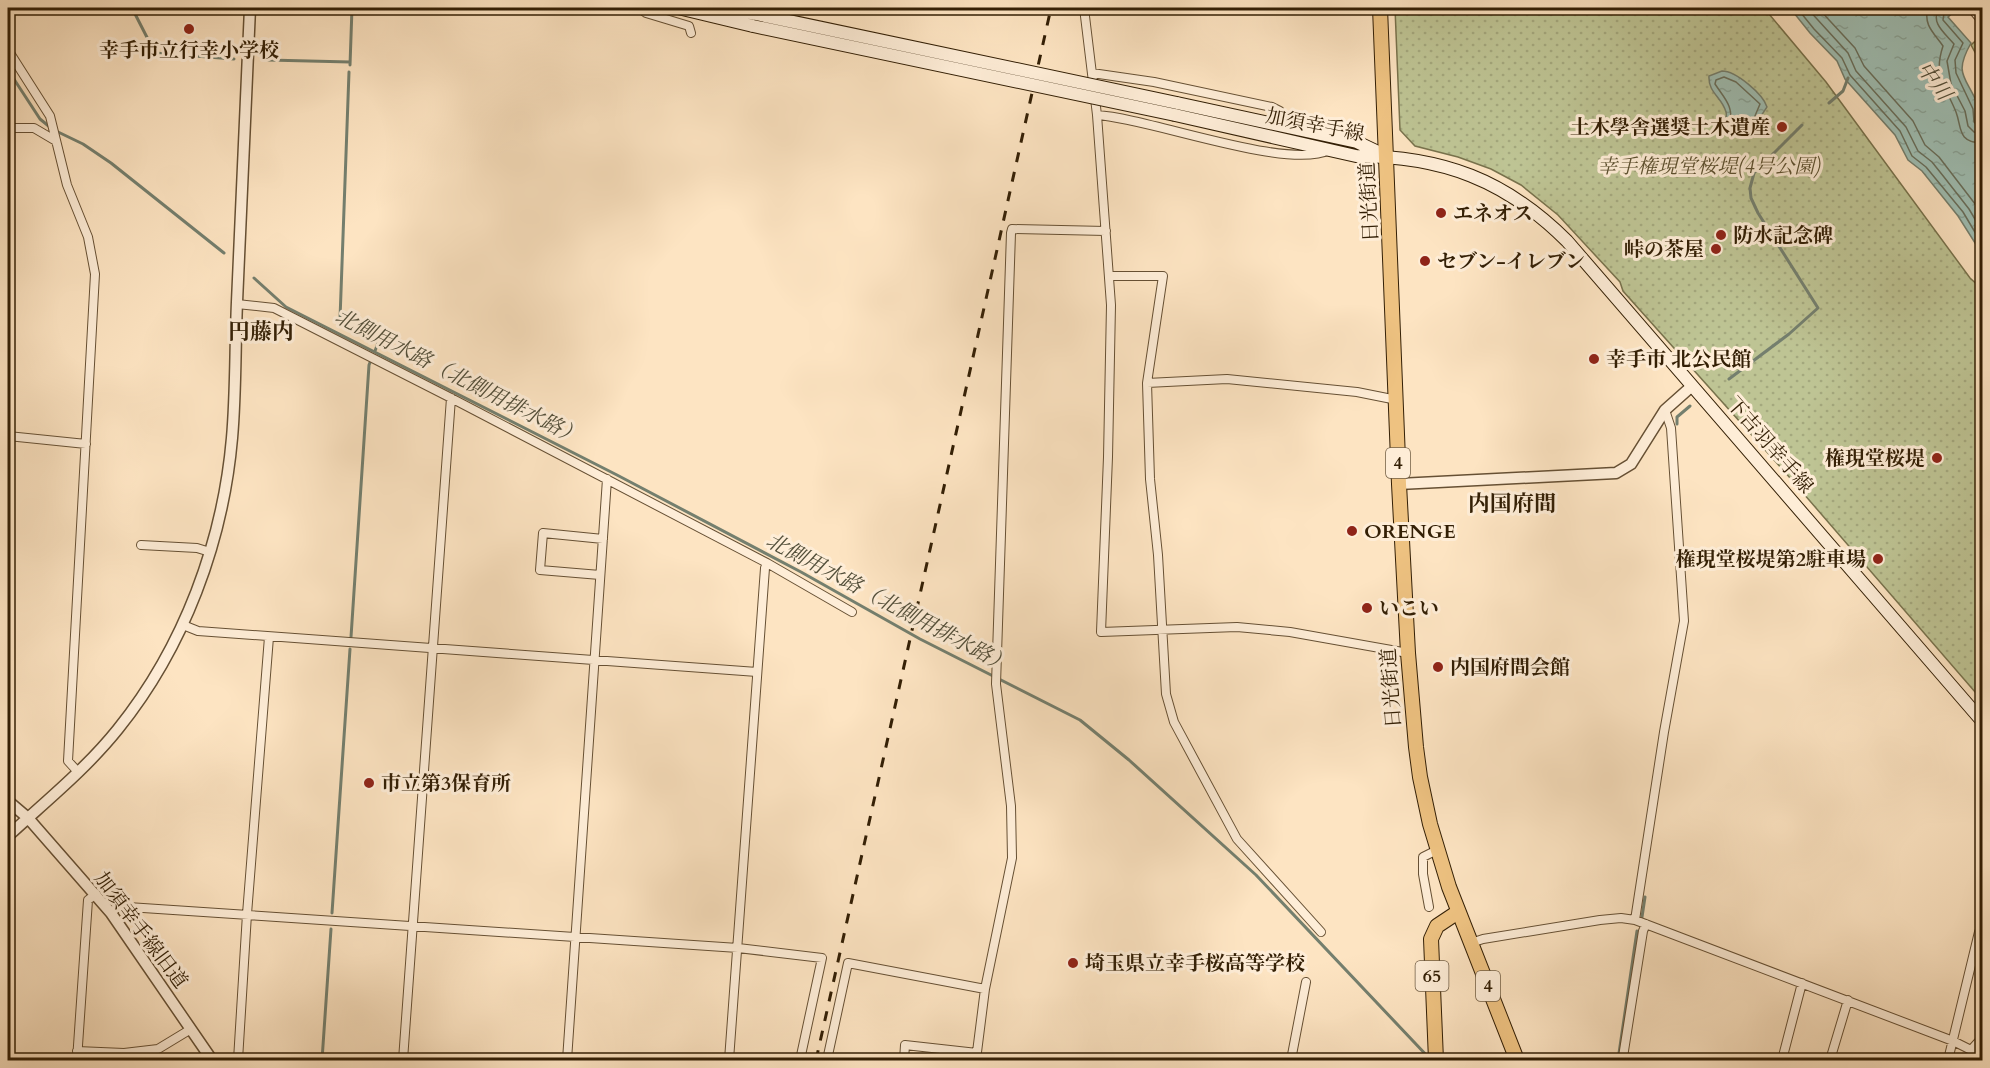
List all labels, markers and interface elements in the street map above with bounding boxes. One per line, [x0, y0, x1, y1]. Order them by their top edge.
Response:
marker: 幸手市立行幸小学校 [182, 22, 196, 36]
place label: 幸手市立行幸小学校 [99, 37, 279, 64]
water label: 中川 [1910, 56, 1959, 108]
street label: 加須幸手線 [1263, 102, 1367, 148]
place label: 土木學舎選奨土木遺産 [1570, 114, 1770, 141]
marker: 土木學舎選奨土木遺産 [1775, 120, 1789, 134]
park label: 幸手権現堂桜堤(4号公園) [1597, 153, 1821, 180]
street label: 日光街道 [1353, 161, 1385, 243]
place label: エネオス [1453, 200, 1533, 227]
marker: エネオス [1434, 206, 1448, 220]
place label: 防水記念碑 [1733, 222, 1833, 249]
marker: 防水記念碑 [1714, 228, 1728, 242]
place label: 峠の茶屋 [1624, 236, 1704, 263]
marker: 峠の茶屋 [1709, 242, 1723, 256]
place label: セブン-イレブン [1437, 248, 1585, 275]
marker: セブン-イレブン [1418, 254, 1432, 268]
water label: 北側用水路（北側用排水路） [330, 302, 586, 452]
district label: 円藤内 [228, 317, 294, 347]
place label: 幸手市 北公民館 [1606, 346, 1751, 373]
marker: 幸手市 北公民館 [1587, 352, 1601, 366]
street label: 下吉羽幸手線 [1720, 391, 1820, 499]
place label: 権現堂桜堤 [1825, 445, 1925, 472]
road number: 4 [1386, 448, 1410, 478]
marker: 権現堂桜堤 [1930, 451, 1944, 465]
district label: 内国府間 [1468, 489, 1556, 519]
place label: ORENGE [1364, 518, 1456, 545]
marker: ORENGE [1345, 524, 1359, 538]
water label: 北側用水路（北側用排水路） [761, 526, 1015, 680]
place label: 権現堂桜堤第2駐車場 [1676, 546, 1866, 573]
marker: 権現堂桜堤第2駐車場 [1871, 552, 1885, 566]
place label: いこい [1379, 595, 1439, 622]
marker: いこい [1360, 601, 1374, 615]
street label: 日光街道 [1375, 647, 1407, 729]
place label: 内国府間会館 [1450, 654, 1570, 681]
marker: 内国府間会館 [1431, 660, 1445, 674]
place label: 市立第3保育所 [381, 770, 511, 797]
marker: 市立第3保育所 [362, 776, 376, 790]
street label: 加須幸手線旧道 [88, 866, 194, 994]
place label: 埼玉県立幸手桜高等学校 [1085, 950, 1305, 977]
marker: 埼玉県立幸手桜高等学校 [1066, 956, 1080, 970]
road number: 65 [1416, 961, 1448, 991]
road number: 4 [1476, 971, 1500, 1001]

